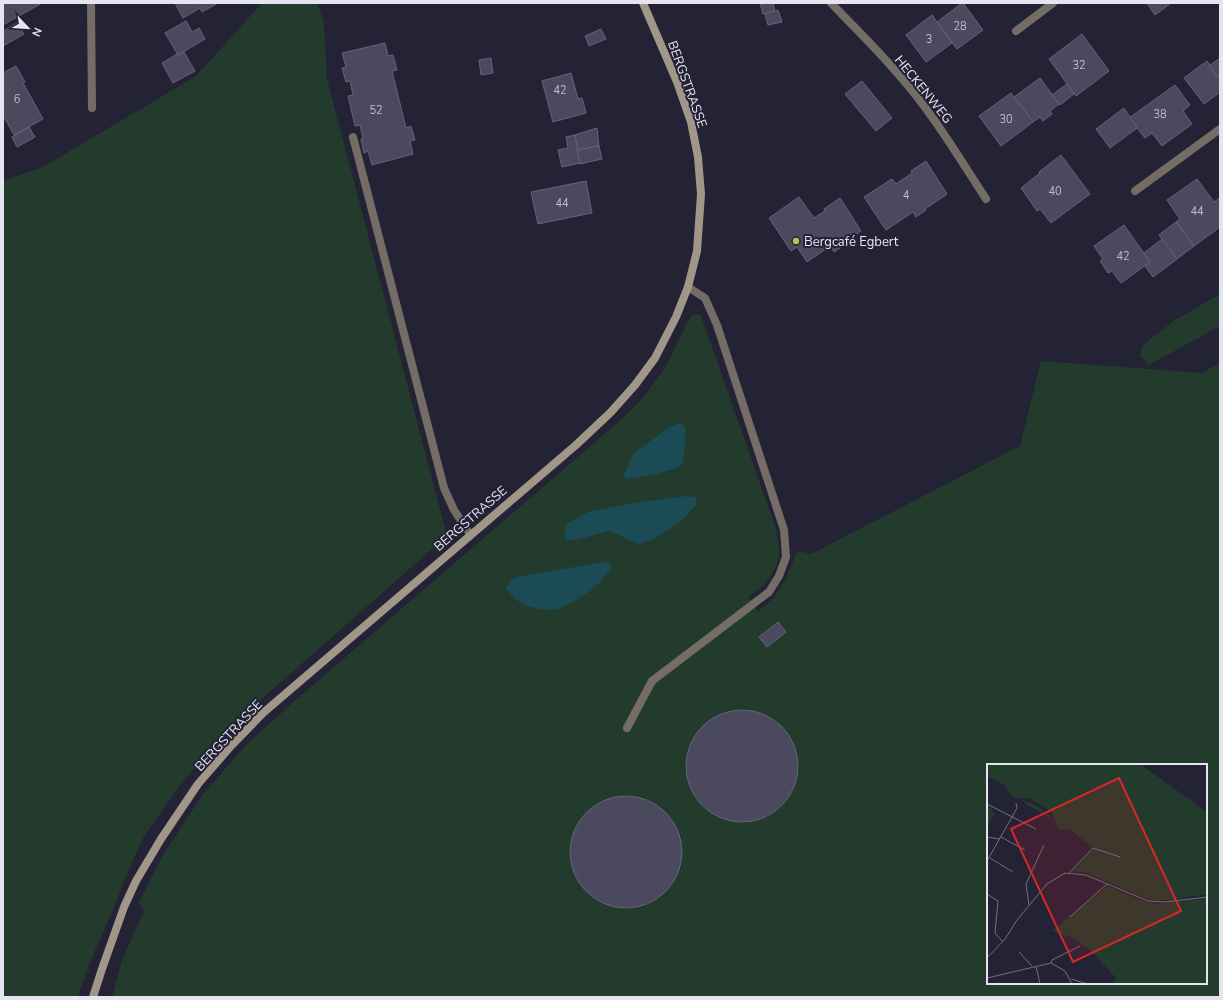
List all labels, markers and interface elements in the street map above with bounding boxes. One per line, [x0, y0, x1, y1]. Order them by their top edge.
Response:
north arrow [8, 8, 48, 48]
house number: 28 [953, 19, 967, 34]
text: N [28, 25, 45, 39]
house number: 3 [926, 32, 932, 47]
street label: BERGSTRASSE [663, 38, 711, 130]
street label: HECKENWEG [890, 52, 956, 127]
house number: 32 [1072, 58, 1086, 73]
house number: 42 [553, 83, 567, 98]
house number: 6 [14, 92, 21, 107]
house number: 52 [369, 103, 383, 118]
house number: 38 [1153, 107, 1167, 122]
house number: 30 [999, 112, 1013, 127]
house number: 40 [1048, 184, 1062, 199]
house number: 4 [903, 188, 910, 203]
house number: 44 [555, 196, 569, 211]
house number: 44 [1190, 204, 1204, 219]
place label: Bergcafé Egbert [804, 233, 899, 251]
marker: Bergcafé Egbert [791, 236, 801, 246]
house number: 42 [1116, 249, 1130, 264]
street label: BERGSTRASSE [430, 482, 511, 556]
street label: BERGSTRASSE [191, 696, 267, 775]
inset map [987, 764, 1207, 984]

